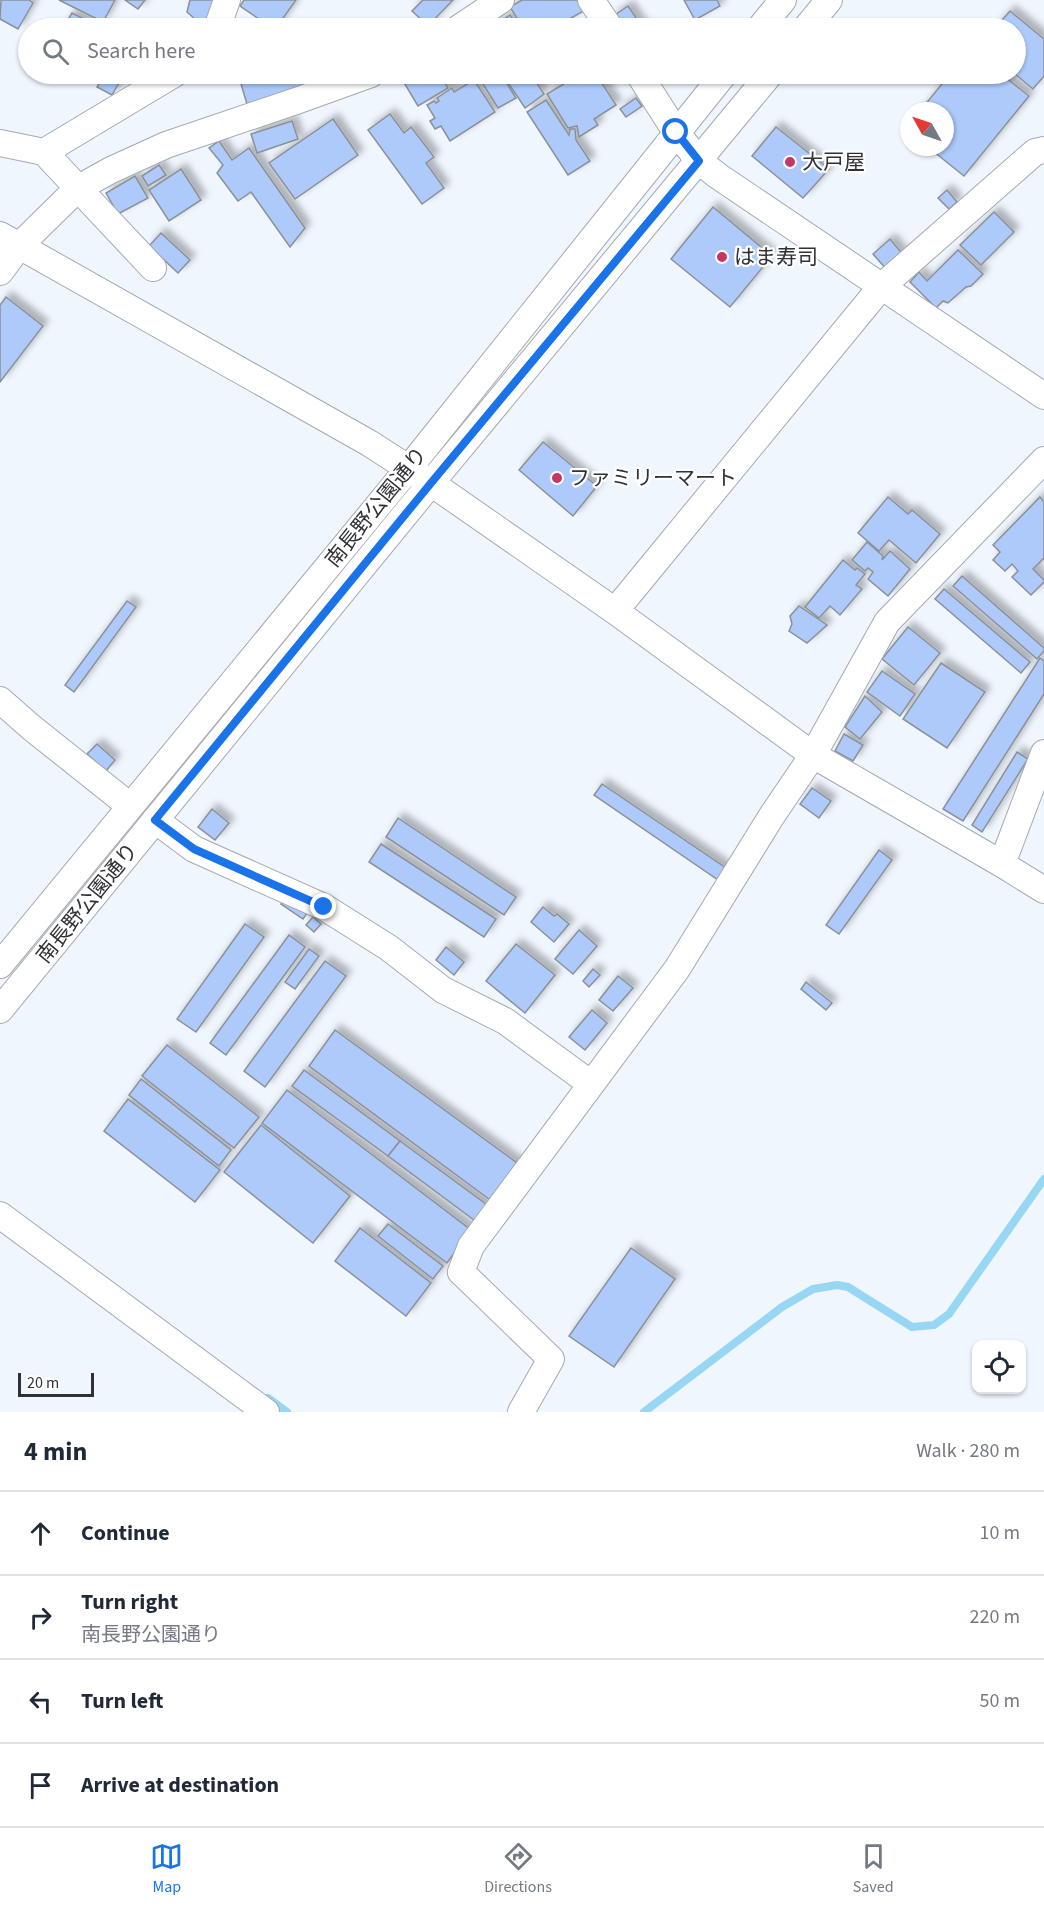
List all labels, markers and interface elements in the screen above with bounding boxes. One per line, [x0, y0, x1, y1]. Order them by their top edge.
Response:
search box [18, 18, 1026, 84]
icon: search [39, 35, 72, 68]
text: Search here [87, 35, 195, 67]
north arrow [900, 102, 954, 156]
route start [662, 118, 688, 144]
place label: 大戸屋 [802, 147, 865, 177]
marker: 大戸屋 [783, 155, 797, 169]
place label: はま寿司 [734, 242, 818, 272]
marker: はま寿司 [715, 250, 729, 264]
street label: 南長野公園通り [318, 440, 434, 574]
place label: ファミリーマート [569, 463, 737, 493]
marker: ファミリーマート [550, 471, 564, 485]
street label: 南長野公園通り [29, 836, 145, 970]
route end [310, 893, 336, 919]
map controls [972, 1340, 1026, 1394]
button: locate [972, 1340, 1026, 1394]
scale bar [18, 1370, 94, 1398]
text: 20 m [27, 1372, 59, 1394]
text: 4 min [24, 1433, 87, 1470]
text: Walk · 280 m [916, 1437, 1020, 1465]
icon: ahead [24, 1517, 57, 1550]
text: Continue [81, 1517, 170, 1549]
text: 10 m [980, 1519, 1020, 1547]
text: Turn right [81, 1586, 178, 1618]
icon: right [24, 1601, 57, 1634]
text: 220 m [970, 1603, 1020, 1631]
text: 南長野公園通り [81, 1621, 221, 1649]
icon: left [24, 1685, 57, 1718]
text: Turn left [81, 1685, 163, 1717]
text: 50 m [980, 1687, 1020, 1715]
icon: arrive [24, 1769, 57, 1802]
text: Arrive at destination [81, 1769, 279, 1801]
tab: Map [150, 1840, 183, 1898]
tab: Directions [484, 1840, 552, 1898]
tab: Saved [853, 1840, 894, 1898]

